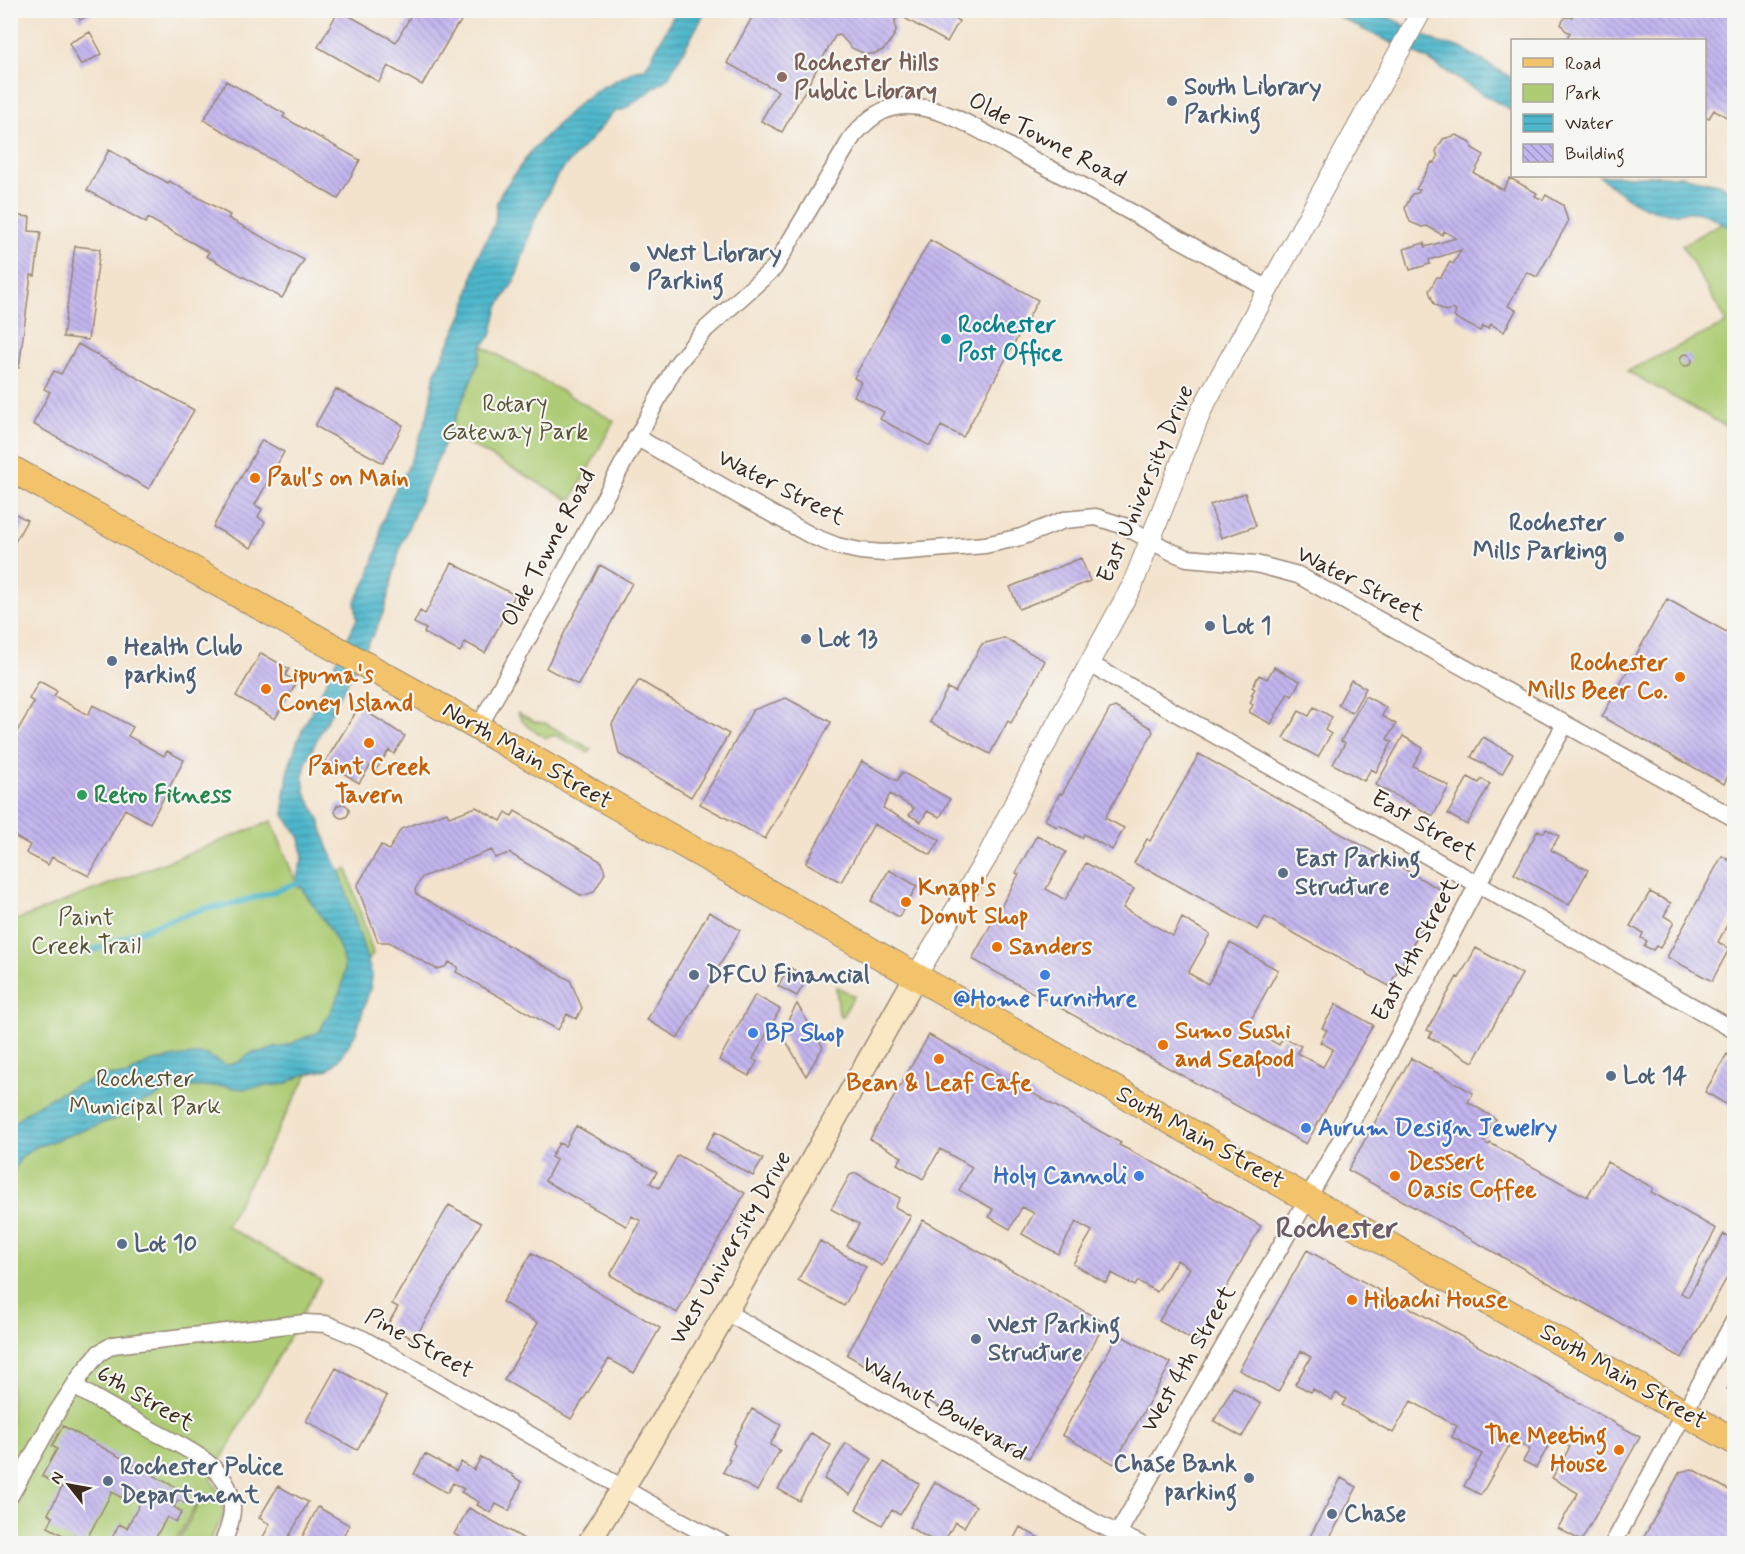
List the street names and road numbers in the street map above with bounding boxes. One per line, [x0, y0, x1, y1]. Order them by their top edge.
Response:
street label: Olde Towne Road [963, 85, 1131, 195]
street label: East University Drive [1090, 380, 1202, 588]
street label: Water Street [712, 443, 850, 533]
street label: Olde Towne Road [494, 464, 604, 632]
street label: Water Street [1291, 539, 1429, 629]
street label: North Main Street [437, 695, 617, 817]
street label: East Street [1365, 783, 1483, 869]
street label: East 4th Street [1365, 873, 1467, 1027]
street label: South Main Street [1110, 1079, 1290, 1197]
street label: West University Drive [663, 1145, 799, 1351]
street label: West 4th Street [1134, 1280, 1244, 1438]
street label: Pine Street [359, 1301, 479, 1387]
street label: South Main Street [1534, 1317, 1712, 1437]
street label: Walnut Boulevard [856, 1349, 1032, 1469]
street label: 6th Street [91, 1359, 199, 1439]

